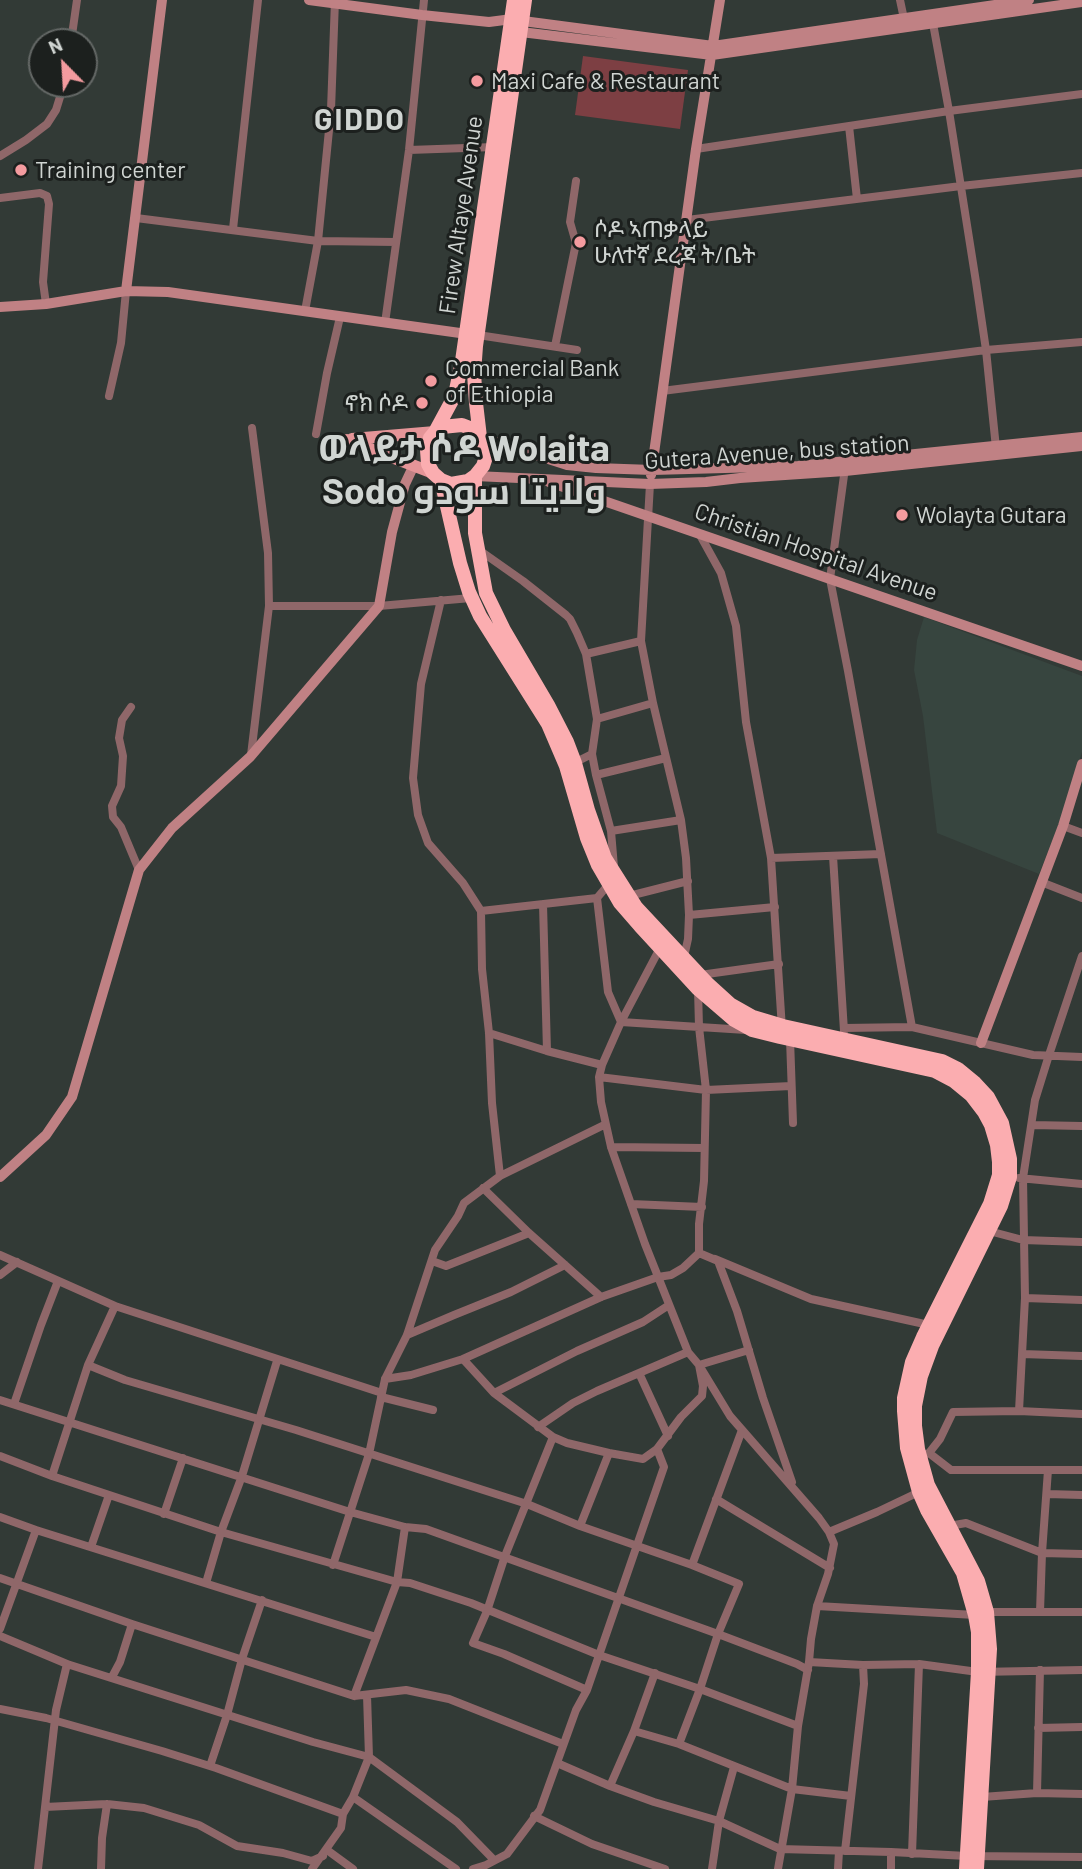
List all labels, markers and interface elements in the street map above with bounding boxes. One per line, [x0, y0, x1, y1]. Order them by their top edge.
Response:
north arrow [28, 28, 98, 98]
text: N [45, 32, 66, 58]
place label: Maxi Cafe & Restaurant [491, 67, 720, 95]
marker: Maxi Cafe & Restaurant [469, 73, 485, 89]
district label: GIDDO [315, 102, 405, 138]
street label: Firew Altaye Avenue [433, 114, 489, 316]
place label: Training center [35, 156, 186, 184]
marker: Training center [13, 162, 29, 178]
place label: ሶዶ ኣጠቃላይ ሁለተኛ ደረጃ ት/ቤት [594, 215, 756, 269]
marker: ሶዶ ኣጠቃላይ ሁለተኛ ደረጃ ት/ቤት [572, 234, 588, 250]
place label: Commercial Bank of Ethiopia [445, 354, 619, 408]
marker: Commercial Bank of Ethiopia [423, 373, 439, 389]
place label: ኖክ ሶዶ [344, 389, 408, 417]
marker: ኖክ ሶዶ [414, 395, 430, 411]
district label: ወላይታ ሶዶ Wolaita Sodo ولايتا سودو [318, 427, 610, 514]
street label: Gutera Avenue, bus station [644, 429, 910, 475]
street label: Christian Hospital Avenue [691, 497, 941, 607]
place label: Wolayta Gutara [916, 501, 1066, 529]
marker: Wolayta Gutara [894, 507, 910, 523]

